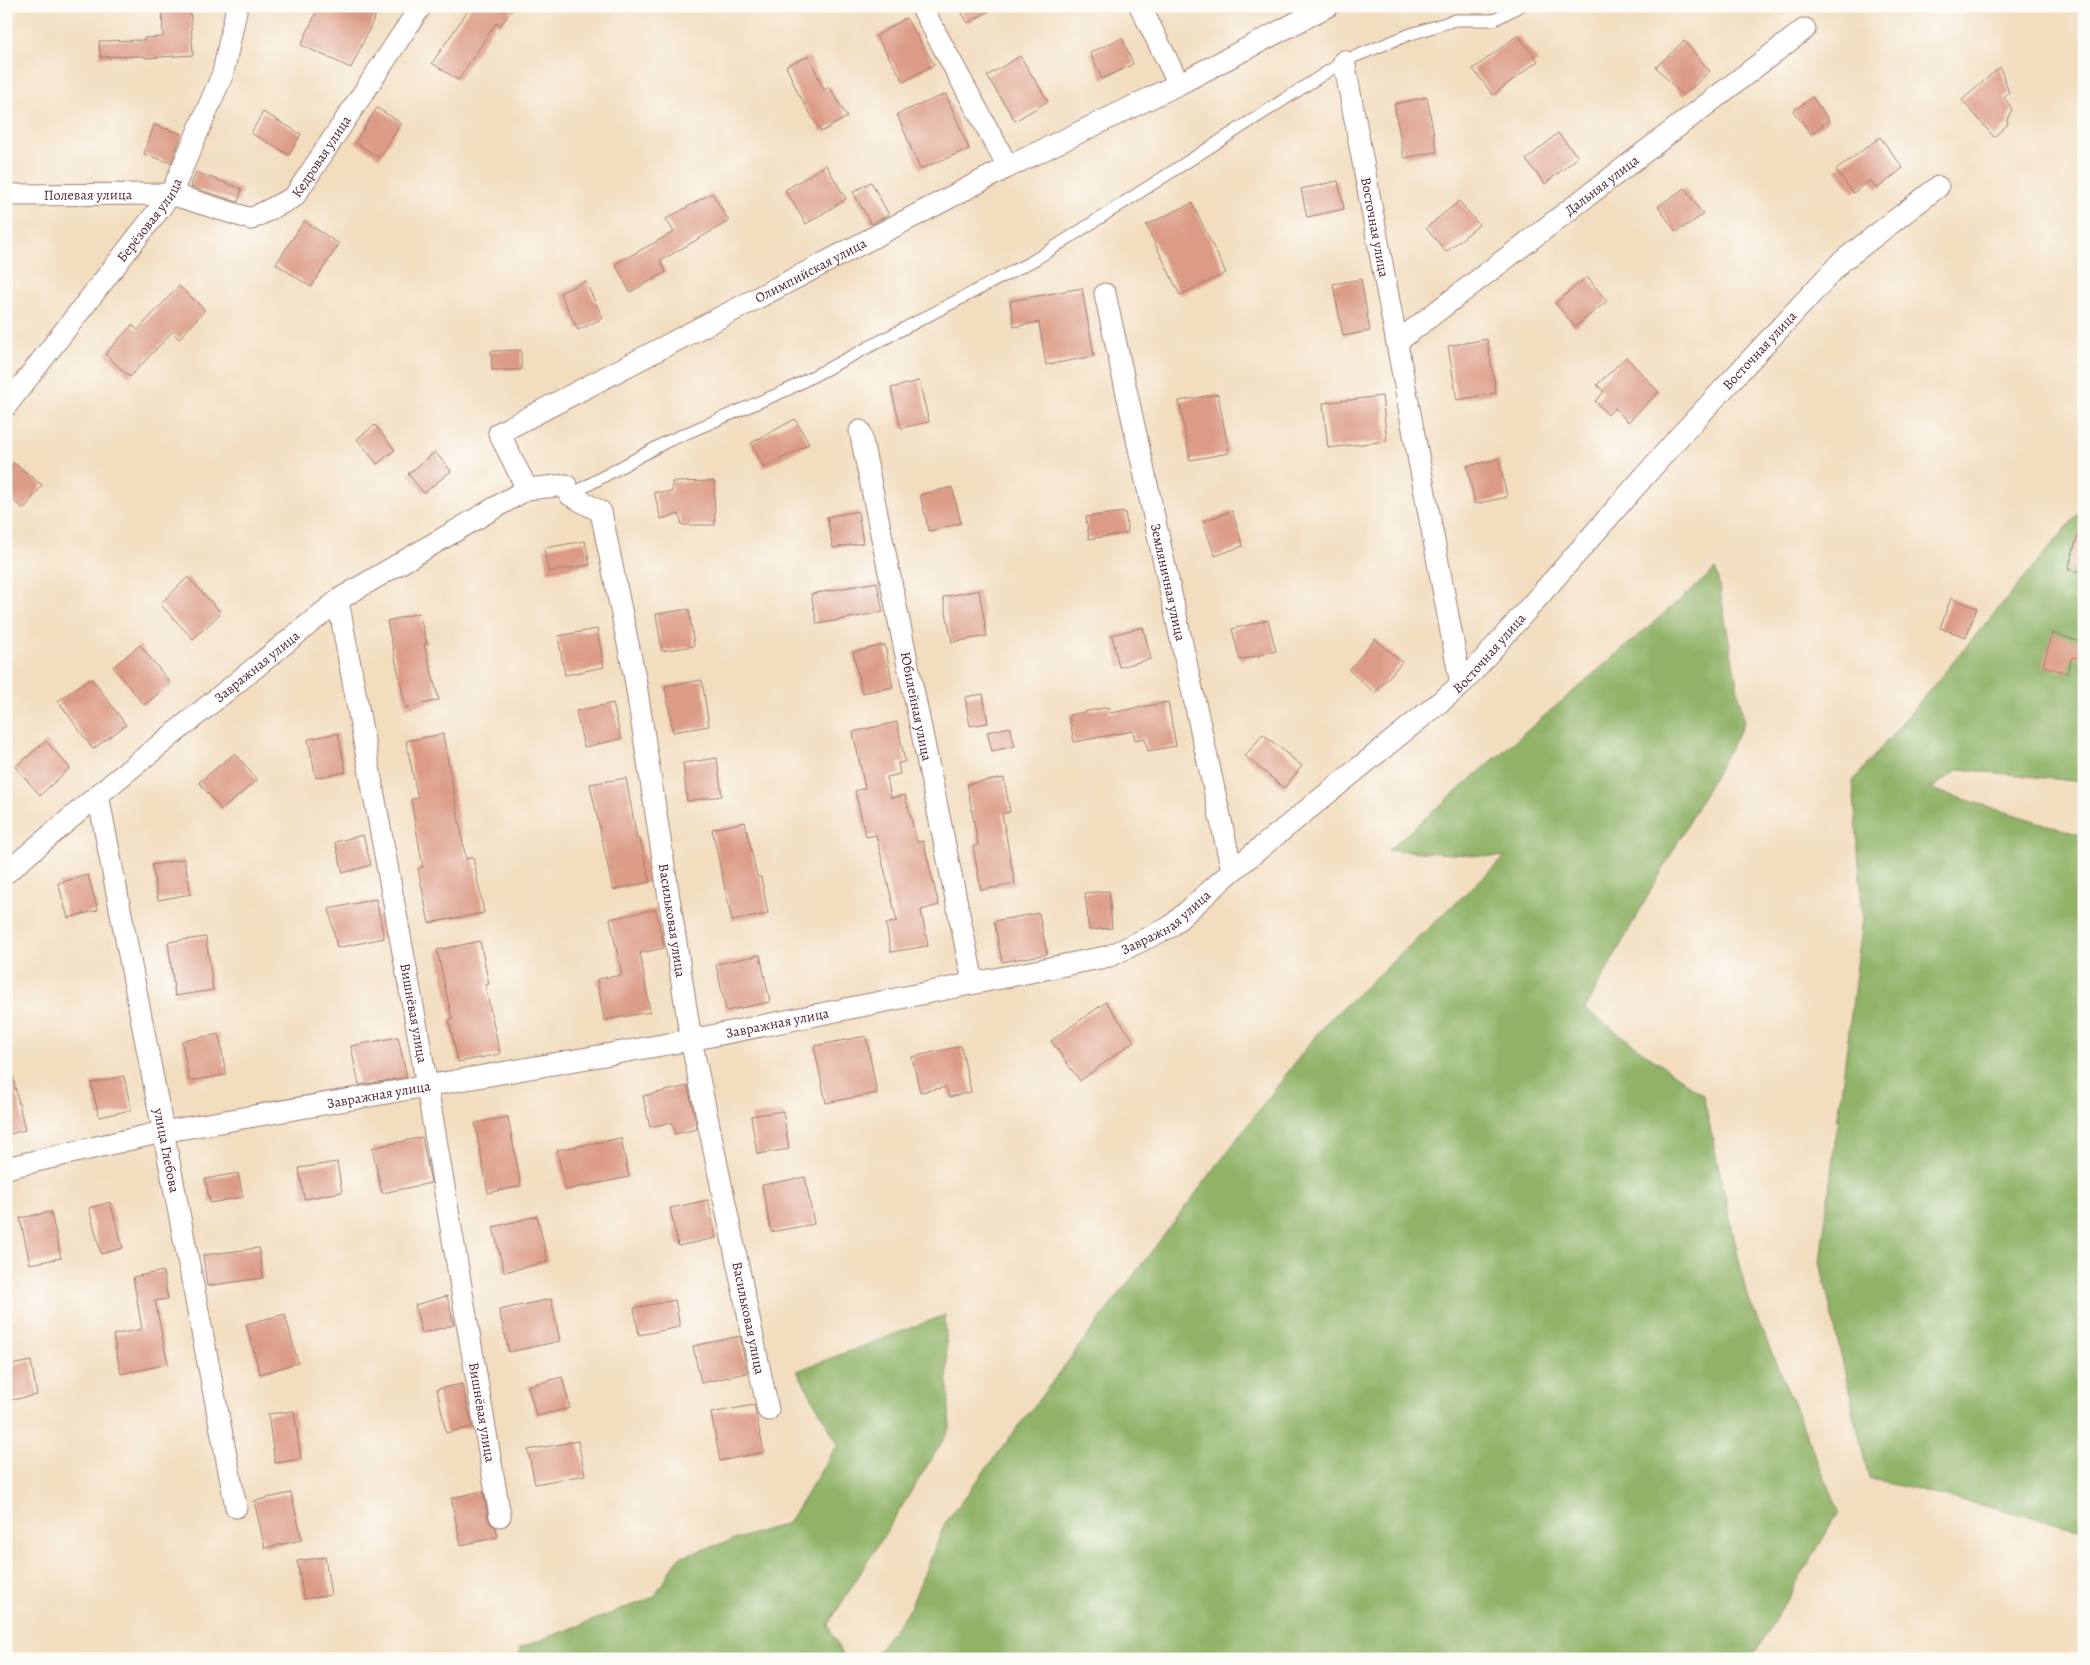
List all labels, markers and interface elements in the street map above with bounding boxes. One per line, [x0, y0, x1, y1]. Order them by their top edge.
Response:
street label: Кедровая улица [287, 111, 355, 201]
street label: Дальняя улица [1561, 150, 1643, 220]
street label: Берёзовая улица [112, 175, 186, 266]
street label: Восточная улица [1356, 176, 1394, 279]
street label: Полевая улица [44, 185, 133, 204]
street label: Олимпийская улица [751, 233, 870, 307]
street label: Восточная улица [1718, 306, 1801, 394]
street label: Земляничная улица [1146, 522, 1191, 643]
street label: Восточная улица [1449, 608, 1530, 698]
street label: Завражная улица [210, 626, 304, 707]
street label: Юбилейная улица [896, 650, 937, 763]
street label: Васильковая улица [654, 862, 691, 979]
street label: Завражная улица [1118, 885, 1215, 959]
street label: Вишнёвая улица [396, 962, 432, 1065]
street label: Завражная улица [724, 1003, 831, 1042]
street label: Завражная улица [325, 1076, 432, 1113]
street label: улица Глебова [149, 1106, 184, 1195]
street label: Васильковая улица [728, 1260, 770, 1377]
street label: Вишнёвая улица [465, 1361, 500, 1464]

